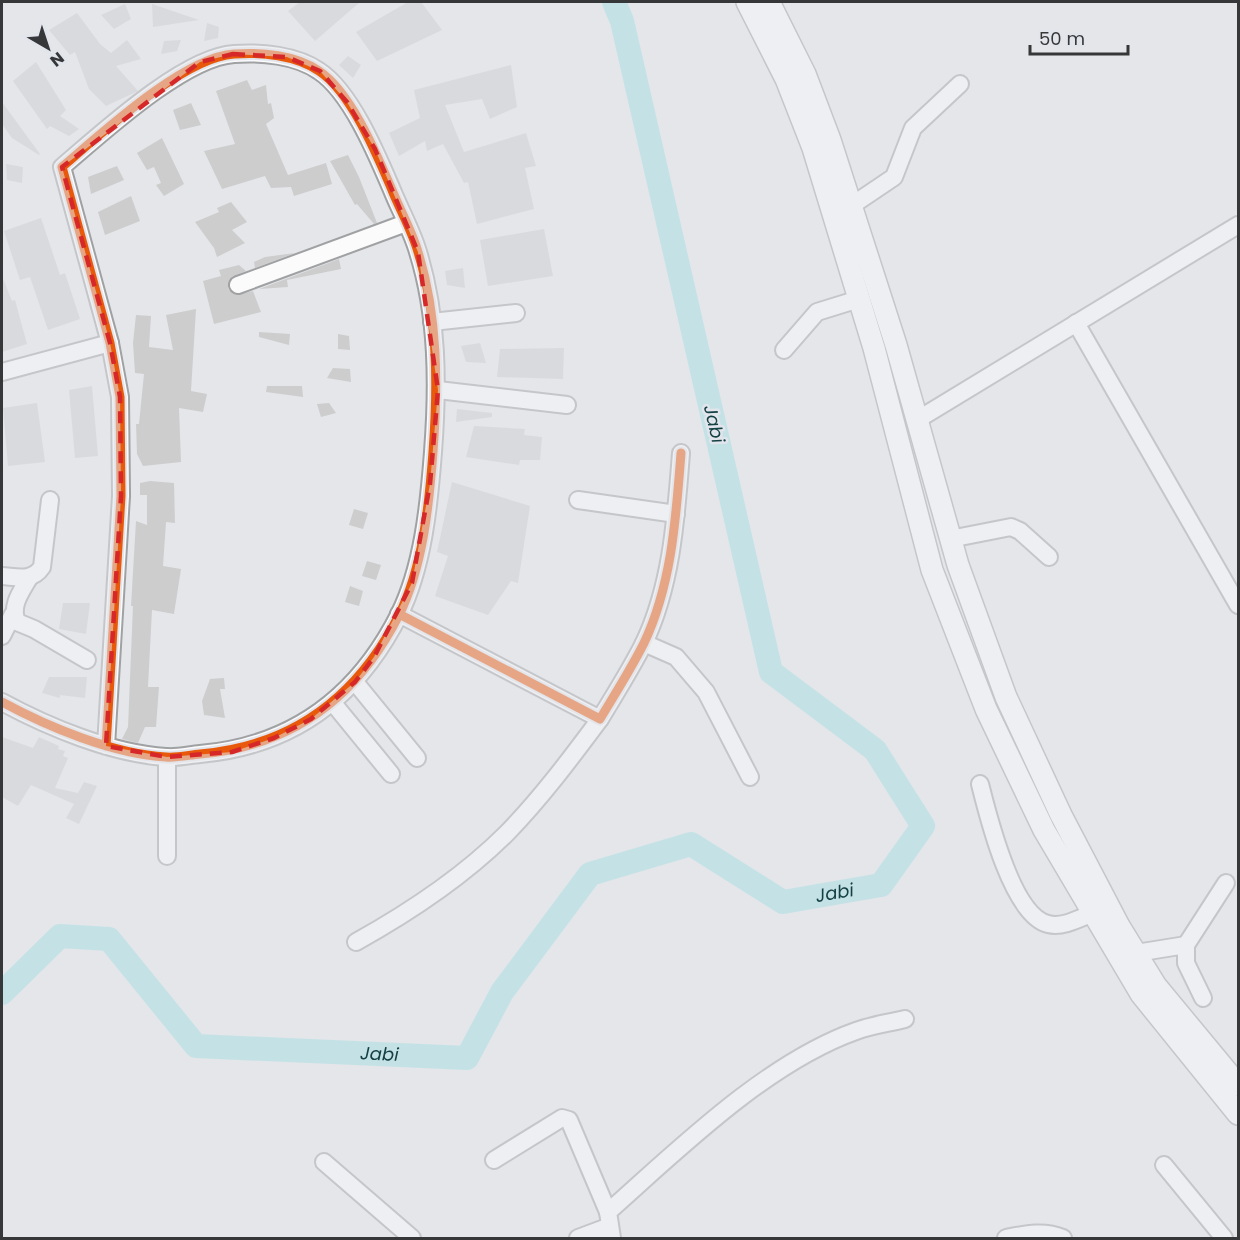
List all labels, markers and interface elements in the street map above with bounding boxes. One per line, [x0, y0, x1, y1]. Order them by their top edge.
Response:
north arrow [18, 18, 78, 78]
scale bar [1030, 18, 1128, 56]
text: 50 m [1039, 26, 1085, 51]
text: N [45, 47, 69, 72]
water label: Jabi [698, 402, 731, 446]
water label: Jabi [814, 877, 856, 908]
water label: Jabi [360, 1040, 400, 1067]

